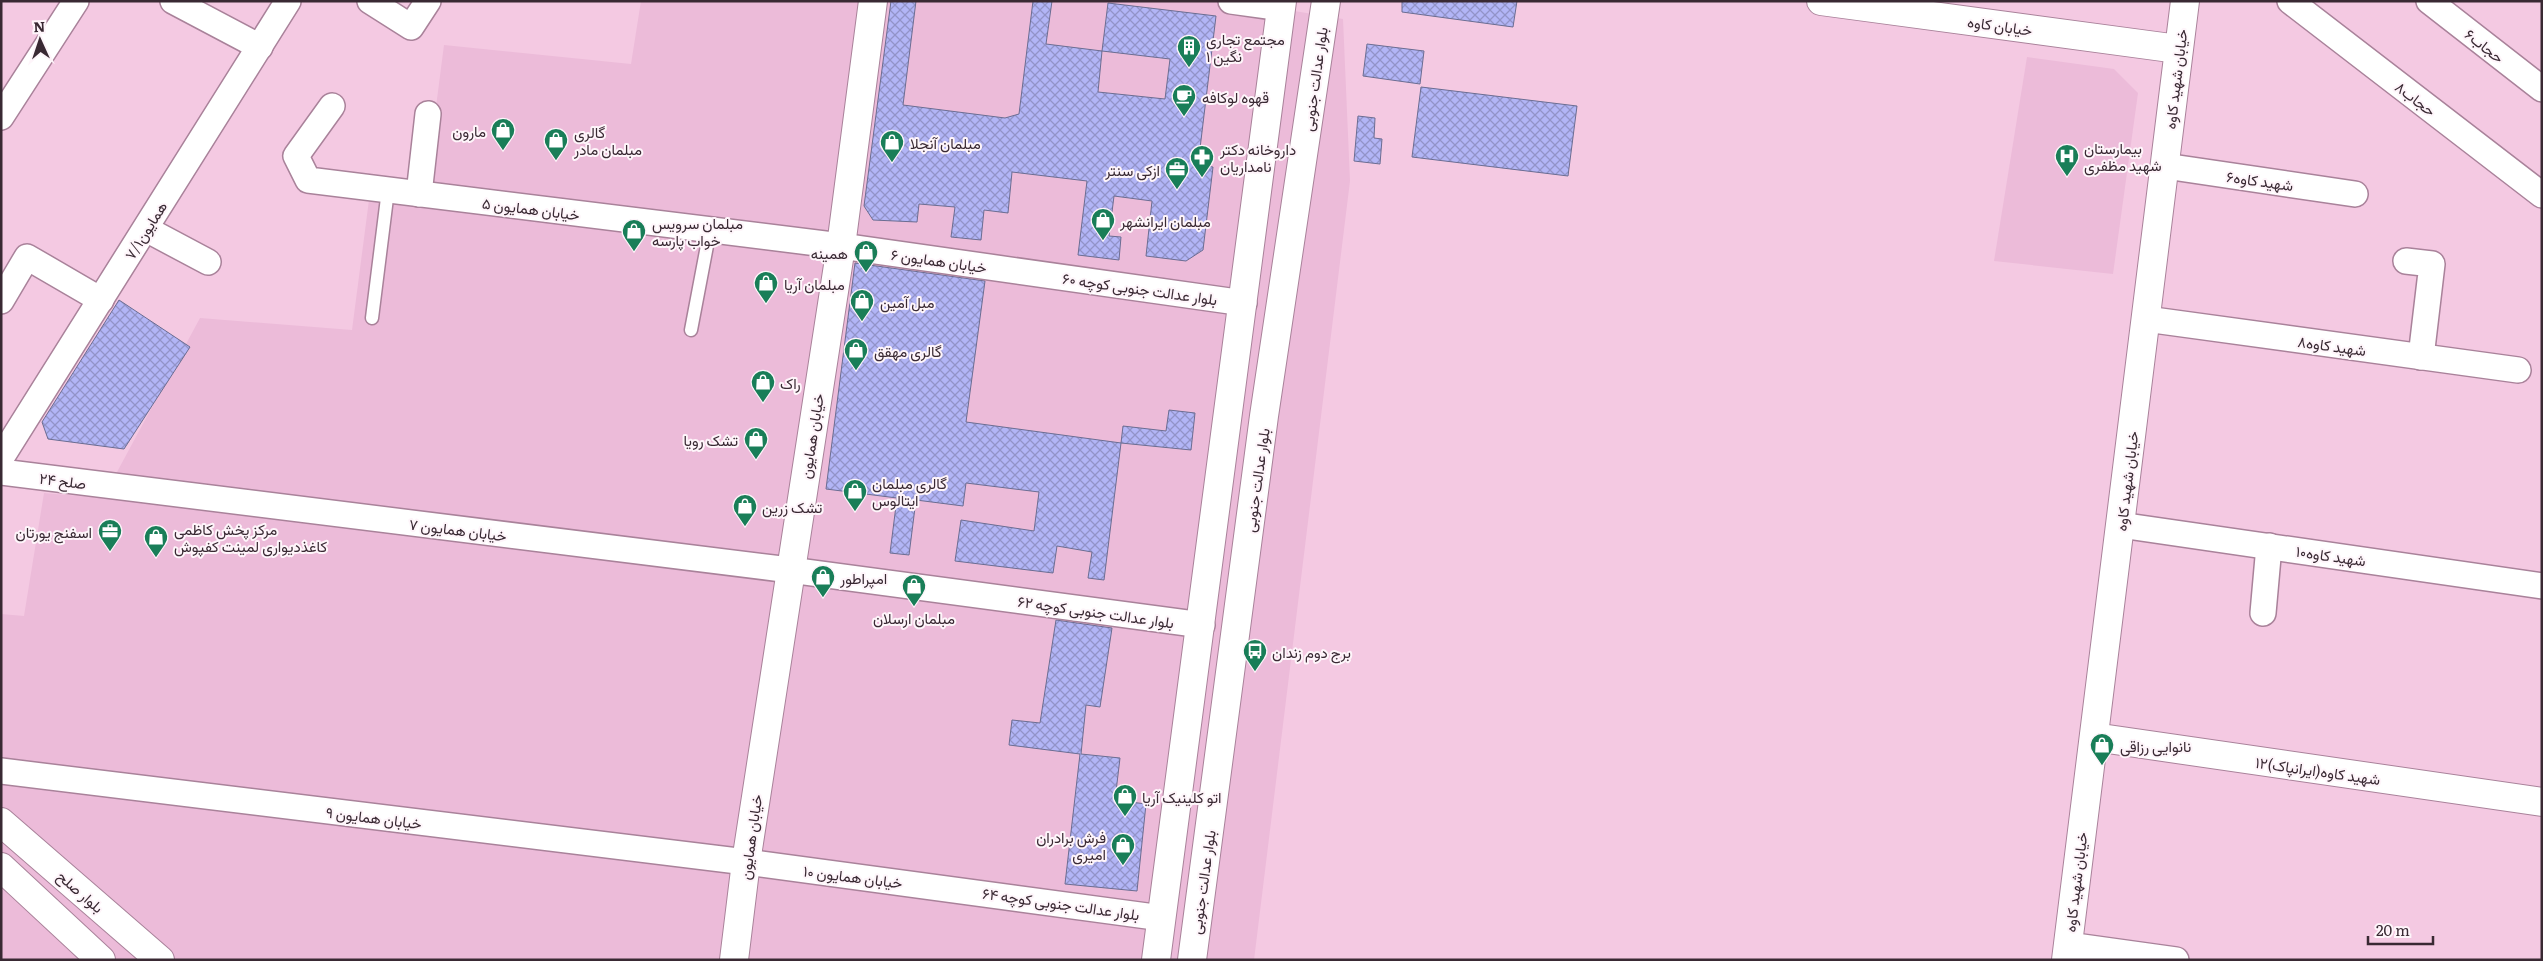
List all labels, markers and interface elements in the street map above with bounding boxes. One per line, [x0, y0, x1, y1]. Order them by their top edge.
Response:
street label: خیابان کاوه [1966, 9, 2034, 41]
north arrow [15, 15, 65, 65]
text: N [33, 16, 46, 36]
street label: حجاب۶ [2460, 22, 2510, 68]
street label: بلوار عدالت جنوبی [1295, 25, 1333, 133]
place label: مجتمع تجاری نگین ۱ [1206, 27, 1285, 67]
street label: خیابان شهید کاوه [2157, 28, 2193, 130]
building icon: مجتمع تجاری نگین ۱ [1176, 34, 1202, 68]
street label: حجاب۸ [2391, 75, 2441, 121]
cafe icon: قهوه لوکافه [1171, 83, 1197, 117]
place label: قهوه لوکافه [1202, 85, 1269, 108]
shop icon: مارون [490, 117, 516, 151]
place label: مارون [452, 119, 486, 142]
place label: گالری مبلمان مادر [573, 120, 642, 160]
shop icon: گالری مبلمان مادر [543, 127, 569, 161]
shop icon: مبلمان آنجلا [879, 129, 905, 163]
place label: مبلمان آنجلا [910, 131, 981, 154]
place label: بیمارستان شهید مظفری [2084, 136, 2162, 176]
place label: داروخانه دکتر نامداریان [1219, 137, 1296, 177]
hospital icon: بیمارستان شهید مظفری [2054, 143, 2080, 177]
pharmacy icon: داروخانه دکتر نامداریان [1189, 144, 1215, 178]
office icon: ازکی سنتر [1164, 156, 1190, 190]
place label: ازکی سنتر [1104, 158, 1160, 181]
street label: شهید کاوه۶ [2225, 164, 2295, 196]
street label: خیابان همایون ۵ [481, 191, 581, 225]
street label: همایون۷/۱ [118, 196, 172, 264]
shop icon: مبلمان ایرانشهر [1090, 207, 1116, 241]
place label: مبلمان ایرانشهر [1119, 209, 1211, 232]
place label: مبلمان سرویس خواب پارسه [652, 211, 743, 251]
shop icon: مبلمان سرویس خواب پارسه [621, 218, 647, 252]
shop icon: همینه [853, 239, 879, 273]
place label: همینه [811, 241, 848, 264]
street label: خیابان همایون ۶ [890, 242, 988, 278]
street label: بلوار عدالت جنوبی کوچه ۶۰ [1061, 266, 1219, 310]
shop icon: مبلمان آریا [753, 270, 779, 304]
place label: مبلمان آریا [784, 272, 845, 295]
shop icon: مبل آمین [849, 288, 875, 322]
place label: مبل آمین [880, 290, 935, 313]
street label: شهید کاوه۸ [2296, 329, 2368, 361]
shop icon: گالری مهقق [843, 337, 869, 371]
place label: گالری مهقق [874, 339, 942, 362]
shop icon: راک [750, 369, 776, 403]
place label: راک [780, 371, 801, 394]
street label: خیابان همایون [793, 392, 829, 480]
shop icon: تشک رویا [743, 426, 769, 460]
street label: بلوار عدالت جنوبی [1237, 426, 1275, 534]
place label: تشک رویا [683, 428, 738, 451]
street label: خیابان شهید کاوه [2108, 430, 2144, 532]
street label: صلح ۲۴ [38, 466, 88, 495]
place label: گالری مبلمان ایتالوس [872, 471, 947, 511]
shop icon: گالری مبلمان ایتالوس [842, 478, 868, 512]
shop icon: تشک زرین [732, 493, 758, 527]
place label: تشک زرین [762, 495, 823, 518]
street label: خیابان همایون ۷ [408, 512, 508, 546]
place label: مرکز پخش کاظمی کاغذدیواری لمینت کفپوش [174, 517, 327, 557]
office icon: اسفنج یورتان [97, 518, 123, 552]
place label: اسفنج یورتان [16, 520, 92, 544]
shop icon: مرکز پخش کاظمی کاغذدیواری لمینت کفپوش [143, 524, 169, 558]
street label: شهید کاوه۱۰ [2294, 539, 2368, 571]
shop icon: امپراطور [810, 564, 836, 598]
place label: امپراطور [839, 566, 887, 589]
shop icon: مبلمان ارسلان [901, 573, 927, 607]
street label: بلوار عدالت جنوبی کوچه ۶۲ [1016, 589, 1176, 633]
place label: مبلمان ارسلان [873, 606, 955, 629]
bus stop icon: برج دوم زندان [1242, 638, 1268, 672]
place label: برج دوم زندان [1272, 640, 1351, 664]
shop icon: نانوایی رزاقی [2089, 732, 2115, 766]
place label: نانوایی رزاقی [2120, 734, 2191, 757]
street label: ۱۲شهید کاوه(ایرانپاک) [2254, 750, 2382, 790]
shop icon: اتو کلینیک آریا [1112, 783, 1138, 817]
place label: اتو کلینیک آریا [1142, 785, 1221, 808]
street label: خیابان همایون [733, 793, 767, 881]
street label: خیابان همایون ۹ [325, 800, 423, 834]
place label: فرش برادران امیری [1036, 825, 1106, 865]
street label: بلوار عدالت جنوبی [1183, 828, 1221, 936]
street label: خیابان شهید کاوه [2057, 831, 2093, 933]
shop icon: فرش برادران امیری [1110, 832, 1136, 866]
street label: خیابان همایون ۱۰ [802, 859, 904, 893]
street label: بلوار صلح [52, 864, 109, 919]
street label: بلوار عدالت جنوبی کوچه ۶۴ [981, 881, 1141, 925]
scale bar [2368, 914, 2433, 946]
text: 20 m [2376, 918, 2410, 941]

